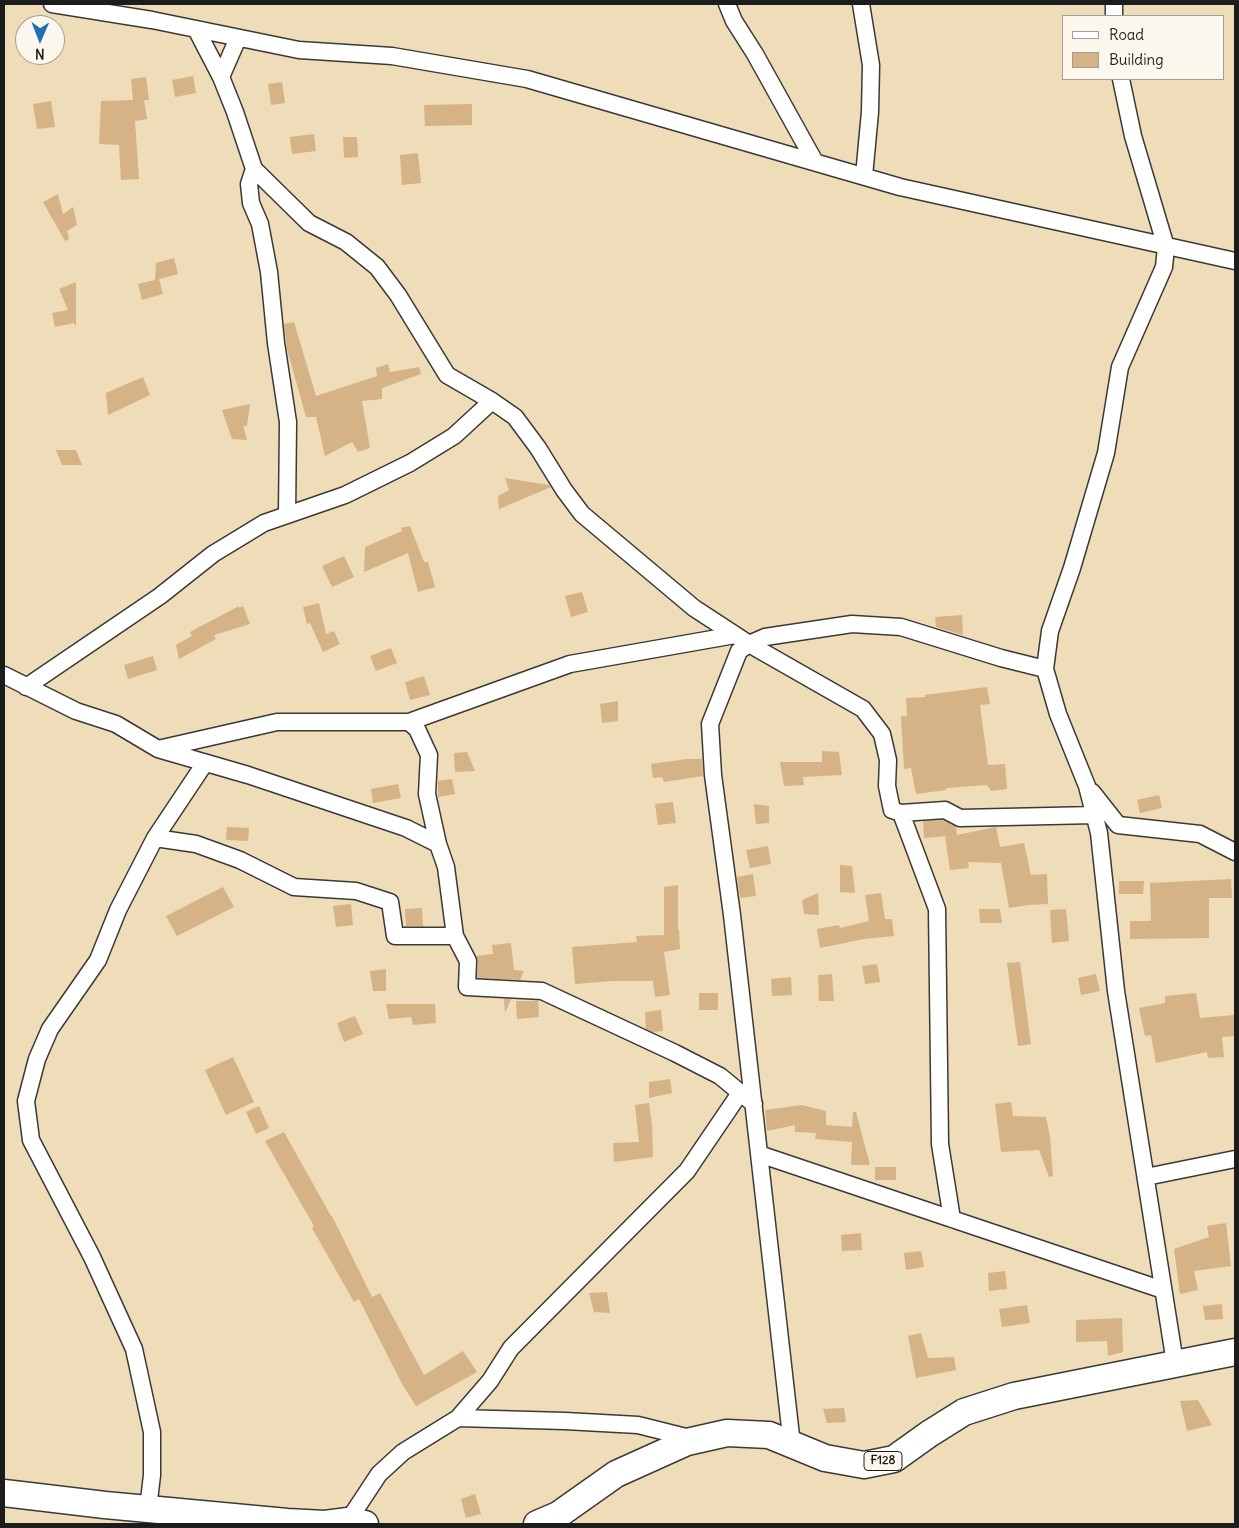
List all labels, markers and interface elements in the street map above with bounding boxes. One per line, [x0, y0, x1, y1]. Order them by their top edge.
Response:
north arrow [15, 15, 65, 65]
legend [1062, 15, 1224, 80]
text: Road [1109, 25, 1144, 44]
text: N [35, 45, 45, 63]
text: Building [1109, 50, 1164, 69]
road number: F128 [864, 1452, 902, 1470]

